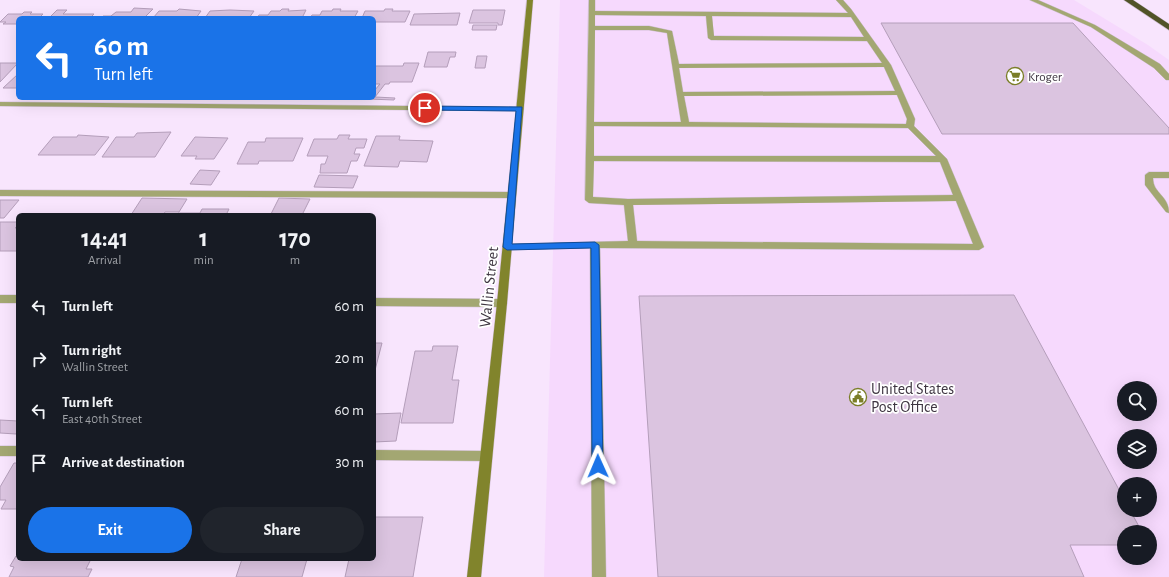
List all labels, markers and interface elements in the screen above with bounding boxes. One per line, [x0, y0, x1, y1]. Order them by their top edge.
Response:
icon: left [28, 32, 80, 84]
text: 60 m [94, 33, 149, 61]
text: Turn left [94, 66, 153, 84]
supermarket icon: Kroger [1005, 66, 1025, 86]
place label: Kroger [1028, 71, 1063, 84]
pin [408, 91, 442, 125]
icon: arrive [414, 97, 436, 119]
text: 14:41 [81, 227, 128, 251]
text: 1 [199, 227, 208, 251]
text: 170 [279, 227, 311, 251]
street label: Wallin Street [477, 246, 501, 328]
text: Arrival [88, 254, 121, 267]
text: min [194, 254, 214, 267]
text: m [290, 254, 300, 267]
icon: left [28, 296, 50, 318]
text: Turn left [62, 299, 113, 314]
text: 60 m [335, 299, 364, 314]
text: Turn right [62, 343, 121, 358]
icon: right [28, 348, 50, 370]
text: 20 m [335, 351, 364, 366]
text: Wallin Street [62, 361, 128, 374]
place label: United States Post Office [871, 381, 954, 415]
map controls [1117, 381, 1157, 565]
button: search [1117, 381, 1157, 421]
public building icon: United States Post Office [848, 387, 868, 407]
text: Turn left [62, 395, 113, 410]
icon: left [28, 400, 50, 422]
text: 60 m [335, 403, 364, 418]
text: East 40th Street [62, 413, 142, 426]
button: layers [1117, 429, 1157, 469]
position arrow [577, 445, 619, 487]
icon: arrive [28, 452, 50, 474]
text: Arrive at destination [62, 455, 185, 470]
text: 30 m [335, 455, 364, 470]
button: + [1117, 477, 1157, 517]
button: Exit [28, 507, 192, 553]
button: Share [200, 507, 364, 553]
button: − [1117, 525, 1157, 565]

